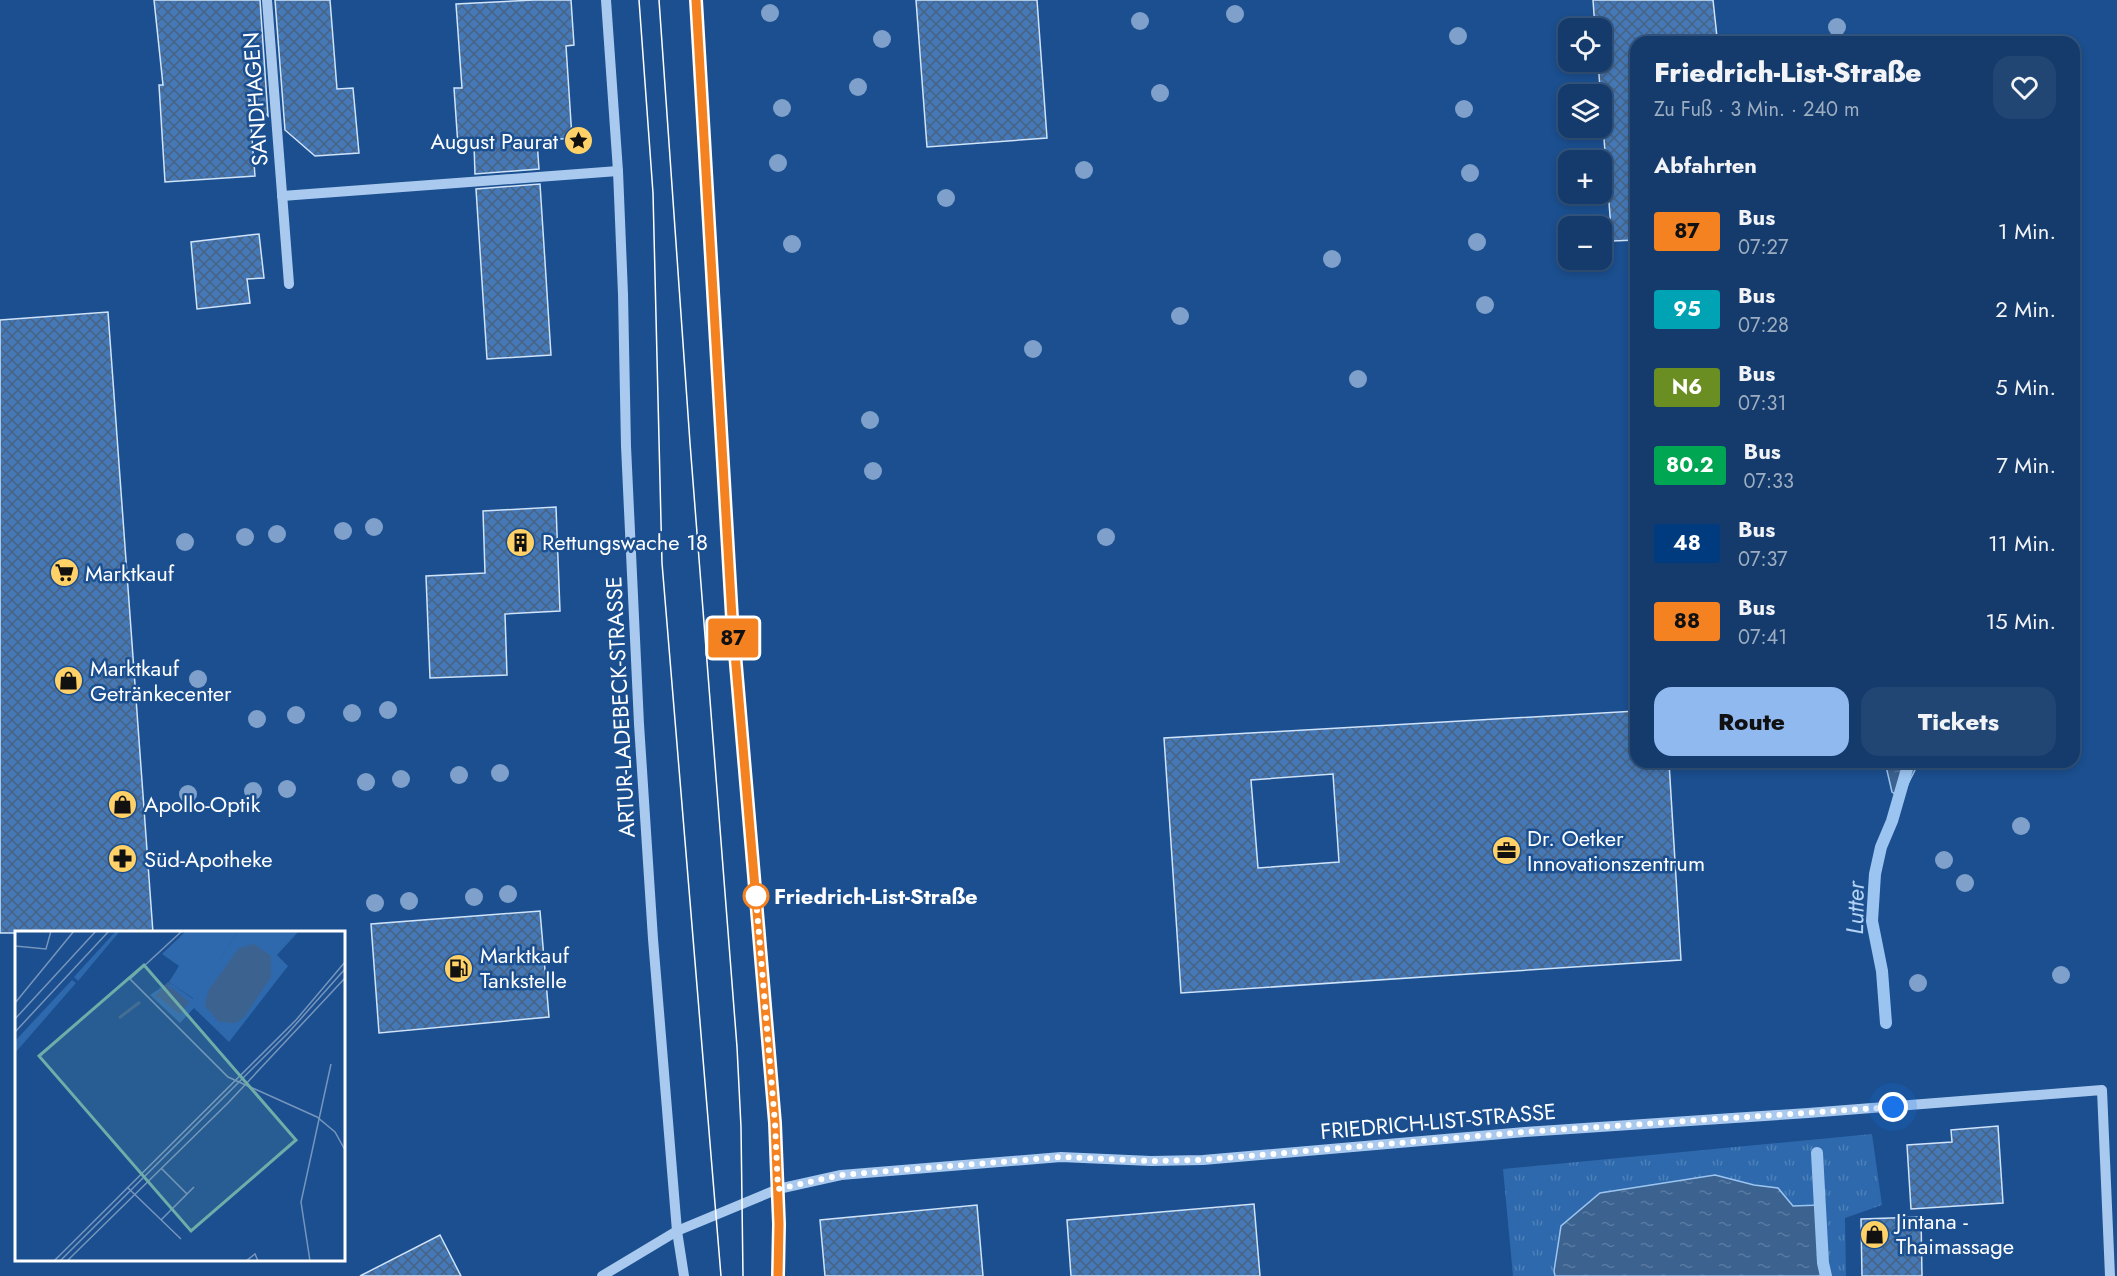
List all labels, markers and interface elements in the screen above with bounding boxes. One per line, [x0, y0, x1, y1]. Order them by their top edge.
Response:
map controls [1558, 18, 1612, 270]
button: locate [1558, 18, 1612, 72]
street label: SANDHAGEN [234, 31, 276, 167]
text: Friedrich-List-Straße [1654, 52, 1922, 93]
button: heart [1993, 56, 2056, 119]
button: layers [1558, 84, 1612, 138]
text: Zu Fuß · 3 Min. · 240 m [1654, 95, 1860, 124]
place label: August Paurat [431, 125, 559, 157]
place icon: August Paurat [563, 125, 595, 157]
text: Abfahrten [1654, 149, 1757, 181]
button: + [1558, 150, 1612, 204]
text: Bus [1738, 201, 1775, 233]
text: 1 Min. [1998, 215, 2056, 247]
button: − [1558, 216, 1612, 270]
text: 87 [1674, 216, 1700, 246]
text: 07:27 [1738, 233, 1788, 262]
text: Bus [1738, 279, 1775, 311]
text: 2 Min. [1995, 293, 2056, 325]
text: 95 [1673, 294, 1701, 324]
text: 07:28 [1738, 311, 1789, 340]
text: Bus [1738, 357, 1775, 389]
text: 5 Min. [1995, 371, 2056, 403]
text: N6 [1672, 372, 1702, 402]
text: 07:31 [1738, 389, 1786, 418]
text: Bus [1744, 435, 1781, 467]
text: 7 Min. [1996, 449, 2056, 481]
text: 80.2 [1666, 450, 1714, 480]
text: 07:33 [1744, 467, 1794, 496]
text: Bus [1738, 513, 1775, 545]
building icon: Rettungswache 18 [505, 526, 537, 558]
place label: Rettungswache 18 [542, 526, 708, 558]
text: 11 Min. [1988, 527, 2056, 559]
text: 48 [1673, 528, 1701, 558]
text: 07:37 [1738, 545, 1788, 574]
supermarket icon: Marktkauf [48, 557, 80, 589]
place label: Marktkauf [85, 557, 175, 589]
street label: ARTUR-LADEBECK-STRASSE [597, 575, 643, 839]
text: Bus [1738, 591, 1775, 623]
text: 15 Min. [1985, 605, 2056, 637]
text: 88 [1674, 606, 1700, 636]
line badge: 87 [706, 618, 760, 658]
text: 87 [720, 623, 746, 653]
text: 07:41 [1738, 623, 1787, 652]
place label: Marktkauf Getränkecenter [90, 652, 232, 709]
shop icon: Marktkauf Getränkecenter [53, 665, 85, 697]
button: Route [1654, 687, 1849, 756]
button: Tickets [1861, 687, 2056, 756]
shop icon: Apollo-Optik [107, 788, 139, 820]
place label: Apollo-Optik [144, 788, 261, 820]
place label: Dr. Oetker Innovationszentrum [1527, 822, 1705, 879]
office icon: Dr. Oetker Innovationszentrum [1490, 835, 1522, 867]
pharmacy icon: Süd-Apotheke [107, 843, 139, 875]
place label: Süd-Apotheke [144, 843, 273, 875]
water label: Lutter [1837, 879, 1873, 935]
place label: Friedrich-List-Straße [774, 880, 978, 912]
marker: Friedrich-List-Straße [743, 883, 769, 909]
inset map [15, 931, 345, 1261]
place label: Marktkauf Tankstelle [480, 939, 570, 996]
fuel station icon: Marktkauf Tankstelle [443, 952, 475, 984]
your location [1878, 1092, 1908, 1122]
street label: FRIEDRICH-LIST-STRASSE [1319, 1095, 1557, 1147]
place label: Jintana - Thaimassage [1893, 1205, 2014, 1262]
shop icon: Jintana - Thaimassage [1859, 1218, 1891, 1250]

